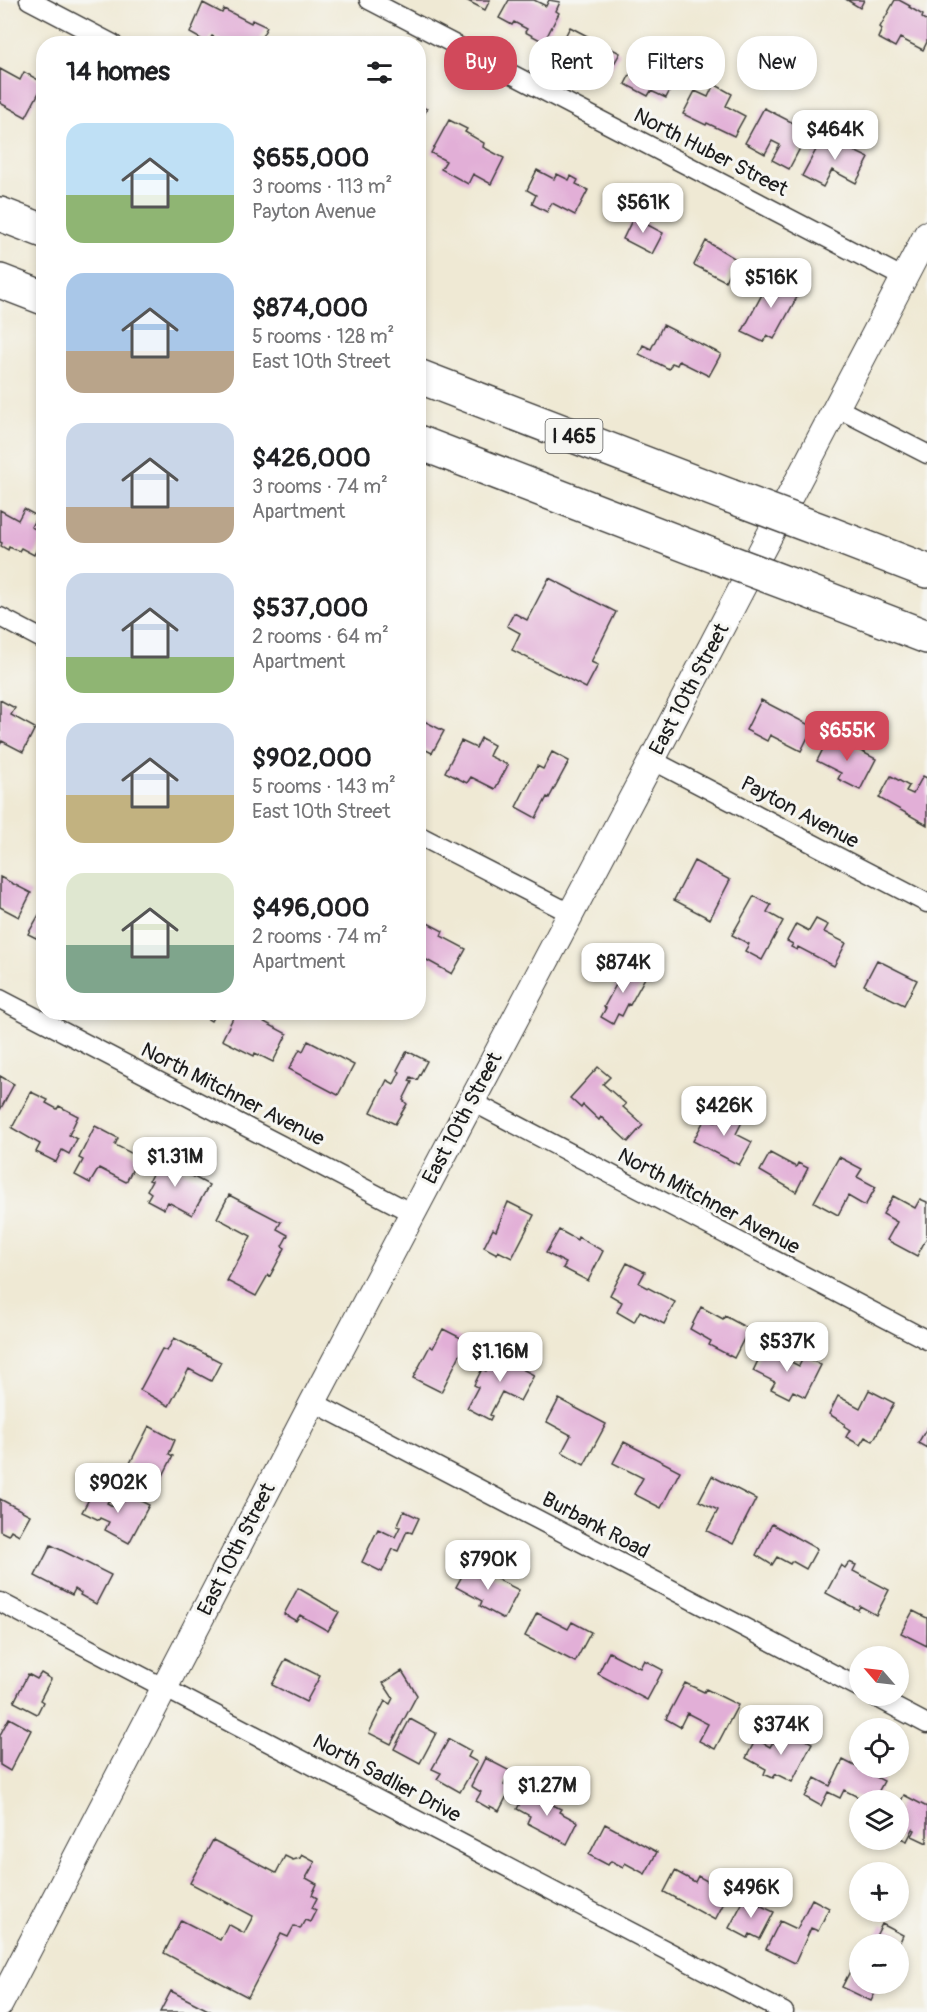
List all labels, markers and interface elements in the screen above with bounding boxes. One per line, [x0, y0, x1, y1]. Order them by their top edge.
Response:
chip: Buy [444, 36, 517, 90]
chip: Rent [529, 36, 614, 90]
chip: Filters [626, 36, 725, 90]
chip: New [737, 36, 817, 90]
text: 14 homes [66, 56, 170, 88]
icon: filters [363, 56, 396, 89]
street label: North Huber Street [629, 102, 793, 203]
pin: $464K [793, 110, 877, 161]
text: $464K [806, 117, 864, 142]
text: $655,000 [252, 142, 369, 174]
icon: home [114, 147, 186, 219]
text: 3 rooms · 113 m² [252, 174, 392, 199]
pin: $561K [601, 183, 685, 234]
text: $561K [616, 190, 670, 215]
text: Payton Avenue [252, 199, 376, 224]
pin: $516K [729, 258, 813, 309]
text: $516K [744, 265, 798, 290]
text: $874,000 [252, 292, 368, 324]
icon: home [114, 297, 186, 369]
text: 5 rooms · 128 m² [252, 324, 394, 349]
text: East 10th Street [252, 349, 391, 374]
road number: I 465 [546, 419, 602, 453]
text: $426,000 [252, 442, 371, 474]
icon: home [114, 447, 186, 519]
text: 3 rooms · 74 m² [252, 474, 388, 499]
text: Apartment [252, 499, 345, 524]
text: $537,000 [252, 592, 368, 624]
icon: home [114, 597, 186, 669]
street label: East 10th Street [643, 618, 736, 760]
text: 2 rooms · 64 m² [252, 624, 389, 649]
text: Apartment [252, 649, 345, 674]
pin: $655K [805, 711, 889, 762]
text: $655K [819, 718, 875, 743]
text: $902,000 [252, 742, 372, 774]
icon: home [114, 747, 186, 819]
street label: Payton Avenue [736, 770, 864, 855]
text: 5 rooms · 143 m² [252, 774, 396, 799]
text: East 10th Street [252, 799, 391, 824]
text: $496,000 [252, 892, 370, 924]
icon: home [114, 897, 186, 969]
text: 2 rooms · 74 m² [252, 924, 388, 949]
pin: $874K [581, 943, 665, 994]
text: Apartment [252, 949, 345, 974]
text: $874K [595, 950, 651, 975]
street label: North Mitchner Avenue [136, 1036, 330, 1153]
street label: East 10th Street [416, 1047, 509, 1189]
pin: $426K [682, 1086, 766, 1137]
text: $426K [695, 1093, 753, 1118]
pin: $1.31M [126, 1137, 224, 1188]
street label: North Mitchner Avenue [613, 1142, 805, 1261]
text: $1.31M [147, 1144, 203, 1169]
pin: $537K [745, 1322, 829, 1373]
text: $537K [759, 1329, 815, 1354]
pin: $1.16M [451, 1332, 549, 1383]
text: $1.16M [472, 1339, 528, 1364]
pin: $902K [76, 1463, 160, 1514]
text: $902K [89, 1470, 147, 1495]
street label: East 10th Street [191, 1478, 282, 1620]
street label: Burbank Road [537, 1486, 654, 1565]
pin: $790K [446, 1540, 530, 1591]
text: $790K [459, 1547, 517, 1572]
north arrow [849, 1646, 909, 1706]
map controls [849, 1646, 909, 1994]
pin: $374K [739, 1705, 823, 1756]
text: $374K [753, 1712, 809, 1737]
button: locate [849, 1718, 909, 1778]
street label: North Sadlier Drive [308, 1728, 466, 1829]
pin: $1.27M [498, 1766, 596, 1817]
text: $1.27M [517, 1773, 577, 1798]
button: layers [849, 1790, 909, 1850]
button: + [849, 1862, 909, 1922]
pin: $496K [709, 1868, 793, 1919]
text: $496K [723, 1875, 779, 1900]
button: − [849, 1934, 909, 1994]

